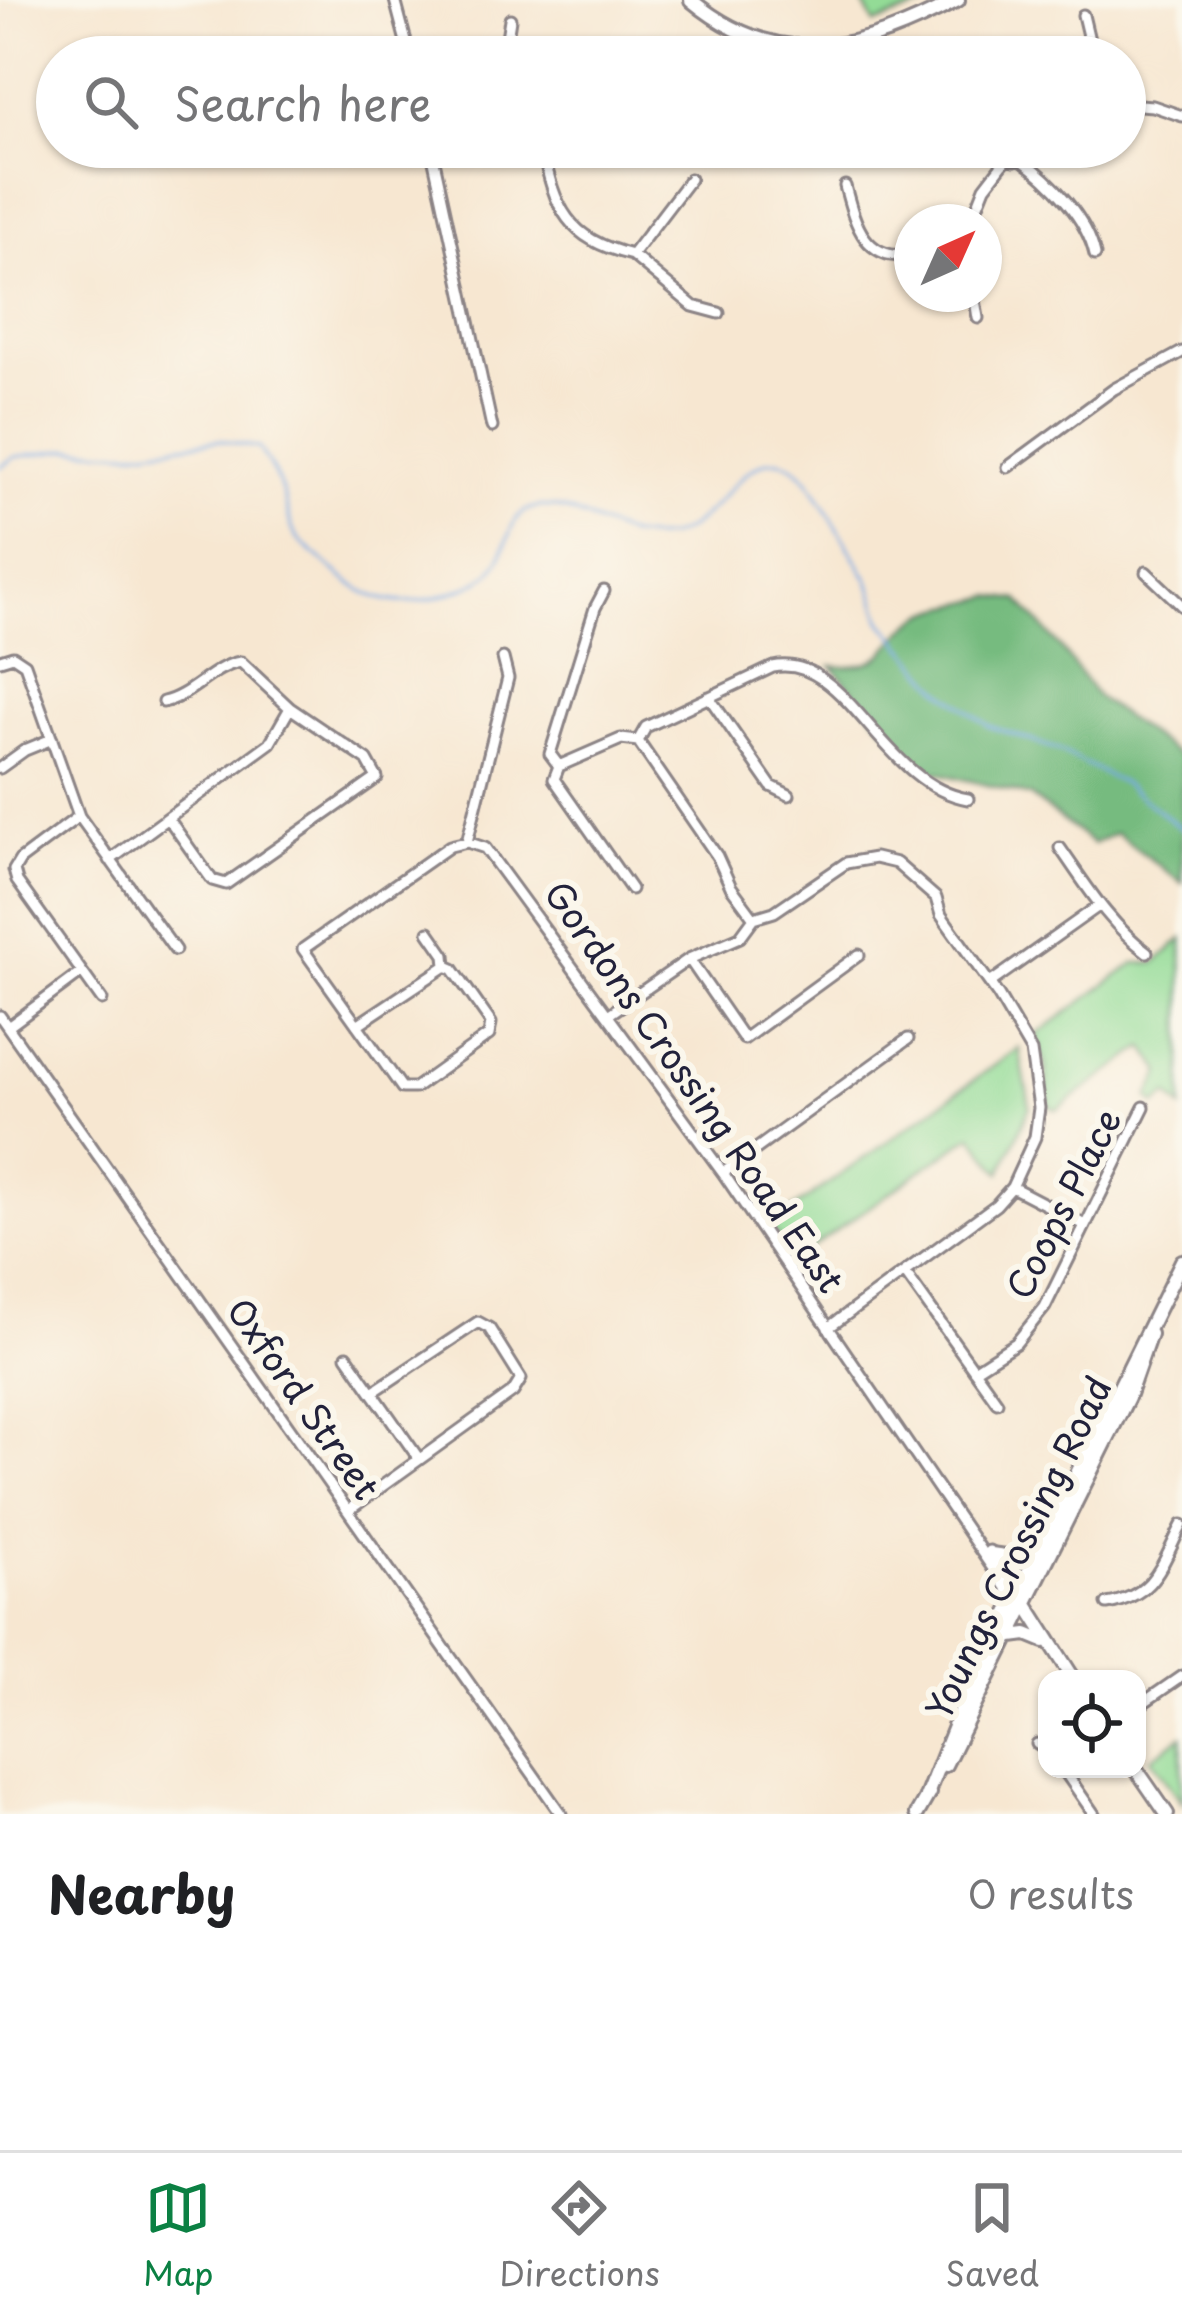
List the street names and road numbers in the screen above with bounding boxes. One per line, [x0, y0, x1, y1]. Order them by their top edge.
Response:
street label: Gordons Crossing Road East [532, 869, 859, 1303]
street label: Coops Place [991, 1099, 1133, 1308]
street label: Oxford Street [215, 1286, 394, 1510]
street label: Youngs Crossing Road [911, 1366, 1124, 1728]

